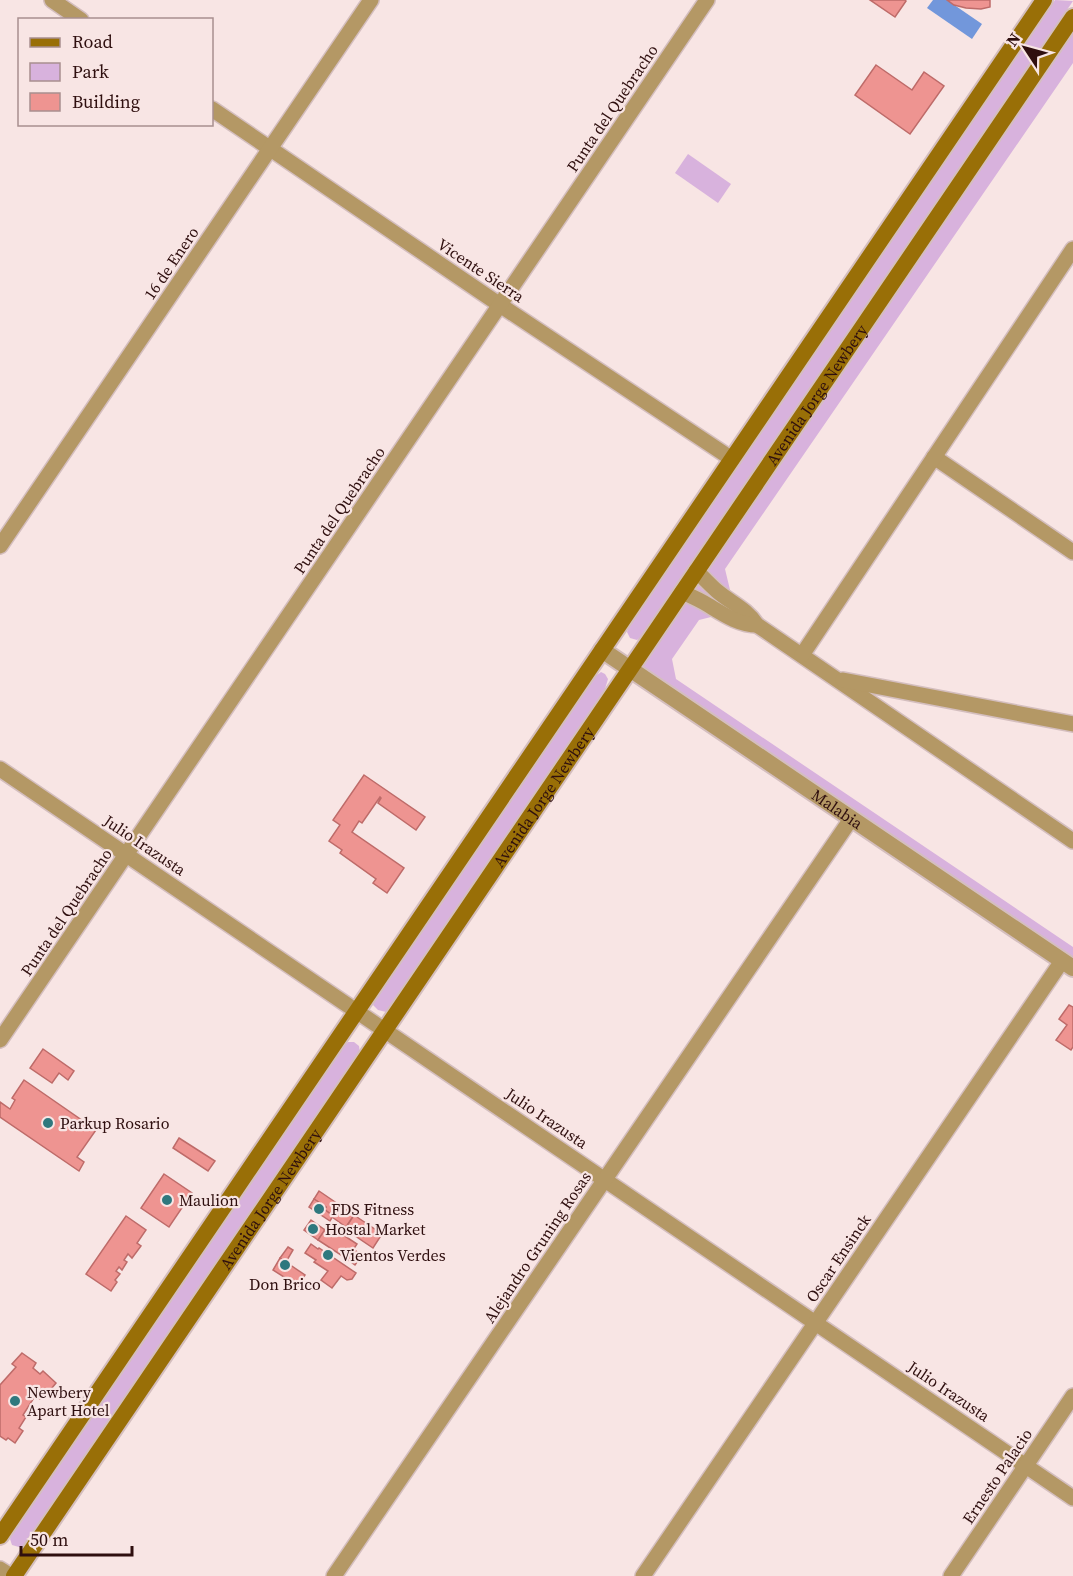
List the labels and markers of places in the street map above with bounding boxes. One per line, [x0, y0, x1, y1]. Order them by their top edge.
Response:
place label: Parkup Rosario [60, 1112, 170, 1134]
marker: Parkup Rosario [41, 1116, 55, 1130]
place label: Maulion [179, 1189, 239, 1211]
marker: Maulion [160, 1193, 174, 1207]
place label: FDS Fitness [331, 1198, 414, 1220]
marker: FDS Fitness [312, 1202, 326, 1216]
place label: Hostal Market [325, 1218, 426, 1240]
marker: Hostal Market [306, 1222, 320, 1236]
place label: Vientos Verdes [340, 1244, 446, 1266]
marker: Vientos Verdes [321, 1248, 335, 1262]
marker: Don Brico [278, 1258, 292, 1272]
place label: Don Brico [249, 1273, 321, 1295]
place label: Newbery Apart Hotel [27, 1381, 110, 1421]
marker: Newbery Apart Hotel [8, 1394, 22, 1408]

